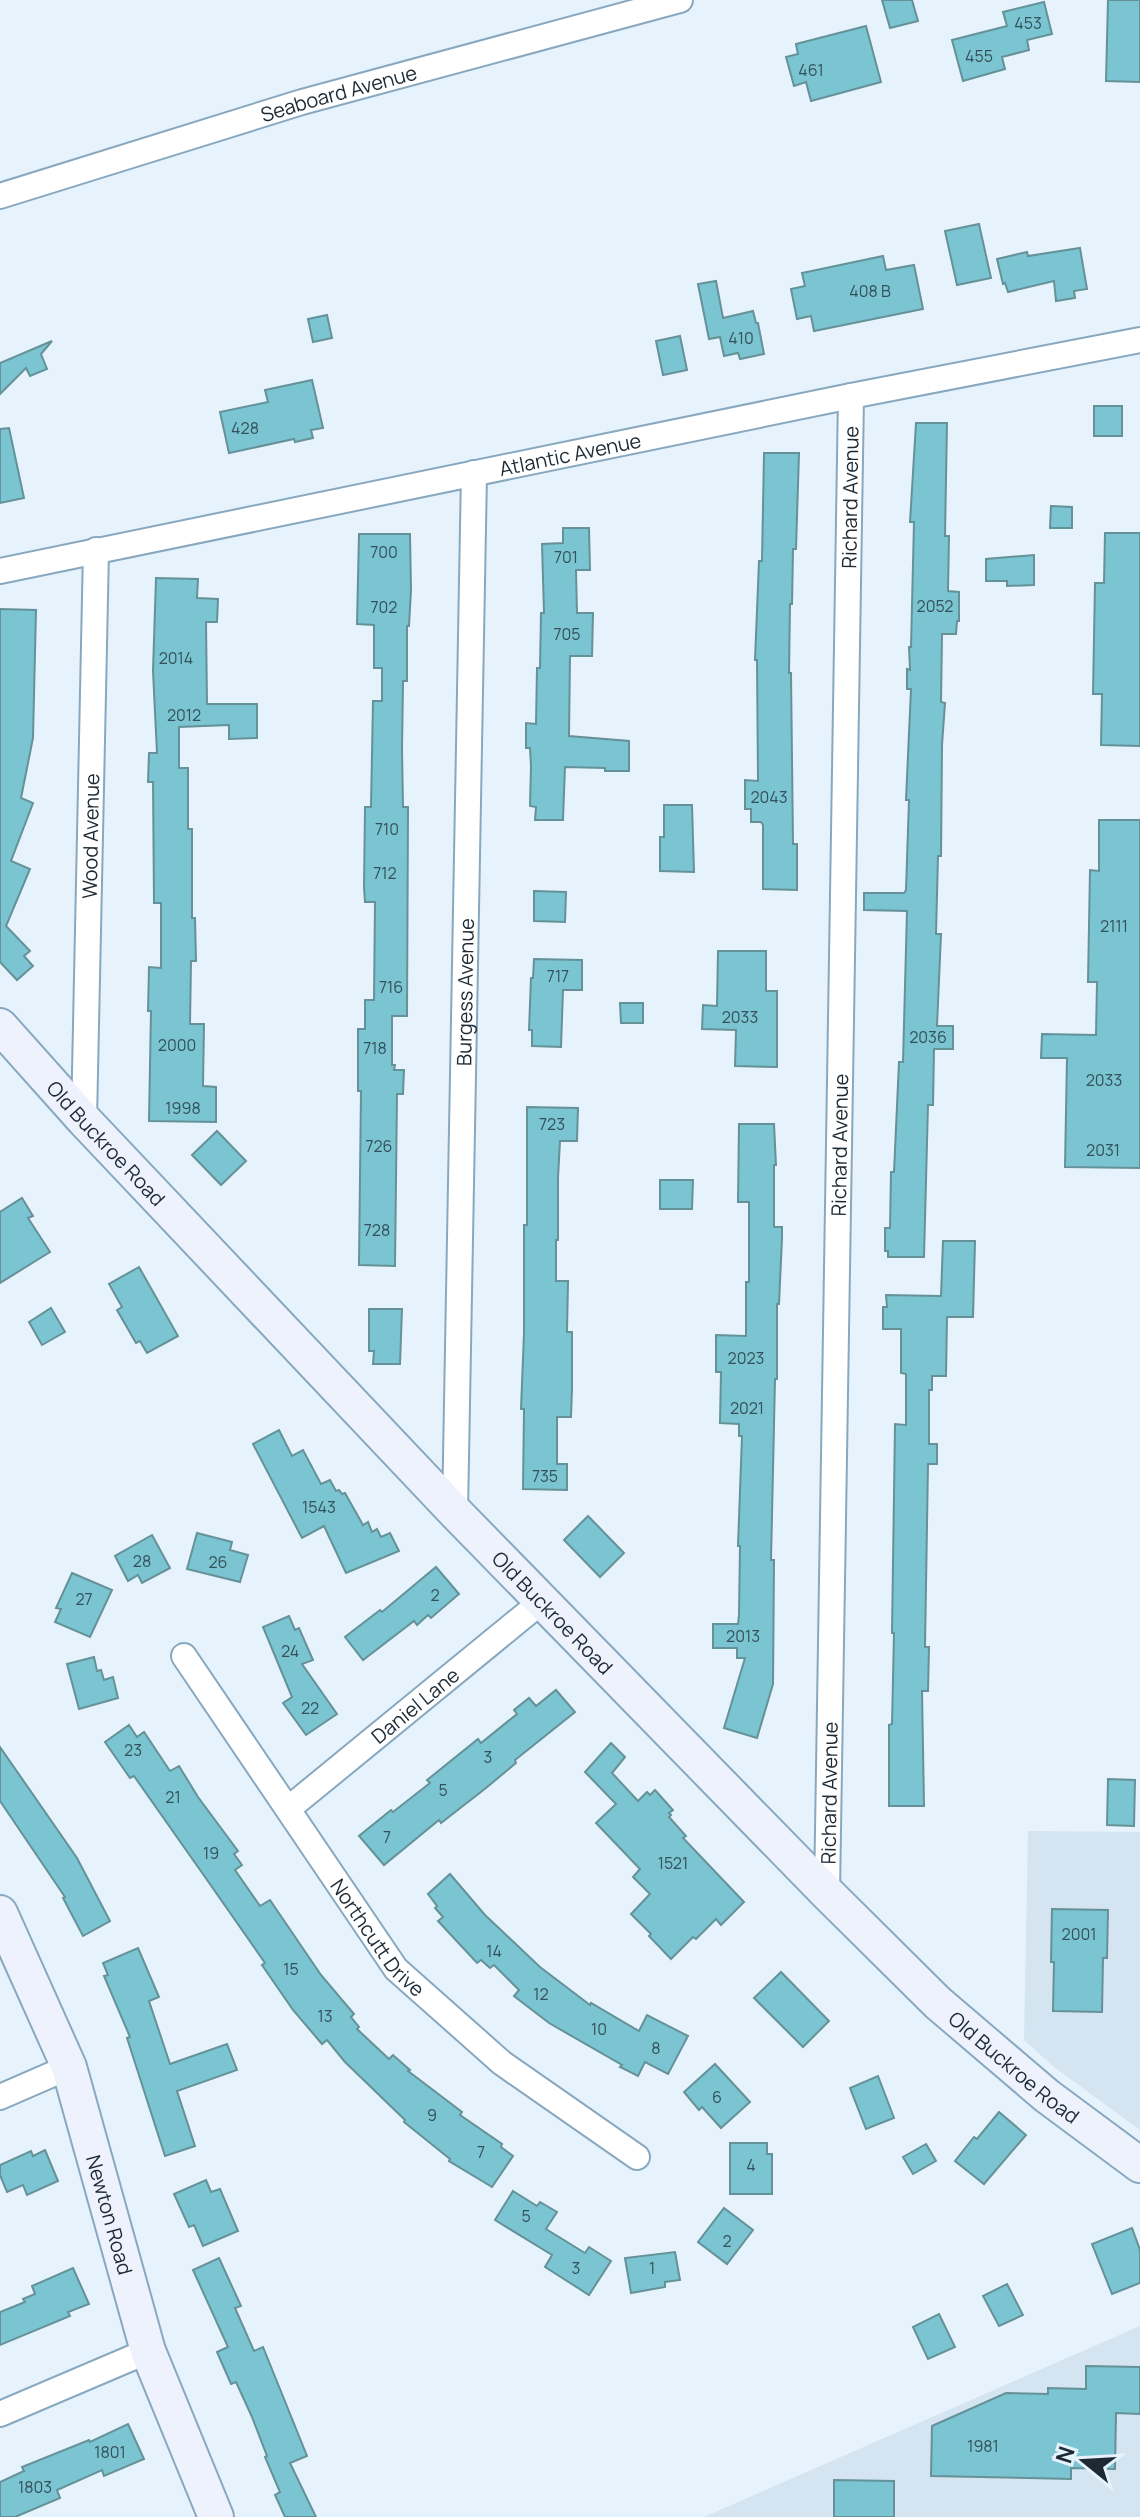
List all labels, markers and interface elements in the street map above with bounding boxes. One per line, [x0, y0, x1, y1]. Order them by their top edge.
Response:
house number: 453 [1014, 12, 1042, 34]
house number: 455 [965, 45, 993, 67]
street label: Seaboard Avenue [257, 58, 420, 128]
house number: 461 [798, 59, 824, 81]
house number: 408 B [849, 280, 891, 302]
house number: 410 [728, 327, 754, 349]
house number: 428 [231, 417, 259, 439]
street label: Atlantic Avenue [497, 426, 643, 482]
street label: Richard Avenue [835, 426, 864, 569]
house number: 700 [370, 541, 398, 563]
house number: 701 [554, 546, 578, 568]
house number: 2052 [917, 595, 953, 617]
house number: 702 [371, 596, 397, 618]
house number: 705 [553, 623, 581, 645]
house number: 2014 [159, 647, 193, 669]
house number: 2012 [167, 704, 201, 726]
street label: Wood Avenue [75, 773, 105, 899]
house number: 2043 [750, 786, 788, 808]
house number: 710 [375, 818, 399, 840]
house number: 712 [373, 862, 397, 884]
house number: 2111 [1100, 915, 1128, 937]
street label: Burgess Avenue [450, 918, 479, 1066]
house number: 717 [547, 965, 569, 987]
house number: 716 [379, 976, 403, 998]
house number: 2033 [722, 1006, 758, 1028]
house number: 2036 [909, 1026, 947, 1048]
house number: 2000 [158, 1034, 196, 1056]
house number: 718 [363, 1037, 387, 1059]
house number: 2033 [1086, 1069, 1122, 1091]
street label: Richard Avenue [824, 1073, 854, 1217]
street label: Old Buckroe Road [41, 1074, 172, 1211]
house number: 1998 [165, 1097, 201, 1119]
house number: 723 [539, 1113, 565, 1135]
house number: 726 [365, 1135, 393, 1157]
house number: 2031 [1086, 1139, 1120, 1161]
house number: 728 [364, 1219, 390, 1241]
house number: 2023 [728, 1347, 764, 1369]
house number: 2021 [730, 1397, 764, 1419]
house number: 735 [532, 1465, 558, 1487]
house number: 1543 [302, 1496, 336, 1518]
street label: Old Buckroe Road [487, 1545, 619, 1680]
house number: 28 [133, 1550, 151, 1572]
house number: 26 [208, 1551, 228, 1573]
house number: 2 [430, 1584, 440, 1606]
house number: 27 [75, 1588, 93, 1610]
house number: 2013 [726, 1625, 760, 1647]
house number: 24 [281, 1640, 299, 1662]
street label: Daniel Lane [365, 1661, 465, 1749]
house number: 22 [301, 1697, 319, 1719]
street label: Richard Avenue [814, 1721, 843, 1865]
house number: 23 [124, 1739, 142, 1761]
house number: 3 [484, 1746, 492, 1768]
house number: 5 [438, 1779, 448, 1801]
house number: 21 [165, 1786, 181, 1808]
house number: 7 [383, 1826, 391, 1848]
house number: 19 [203, 1842, 219, 1864]
house number: 1521 [658, 1852, 688, 1874]
street label: Northcutt Drive [325, 1873, 431, 2002]
house number: 2001 [1062, 1923, 1096, 1945]
house number: 14 [486, 1940, 502, 1962]
house number: 15 [283, 1958, 299, 1980]
house number: 12 [533, 1983, 549, 2005]
house number: 13 [317, 2005, 333, 2027]
street label: Old Buckroe Road [943, 2005, 1085, 2129]
house number: 10 [591, 2018, 607, 2040]
house number: 8 [651, 2037, 661, 2059]
house number: 6 [712, 2086, 722, 2108]
house number: 9 [427, 2104, 437, 2126]
house number: 7 [477, 2141, 485, 2163]
street label: Newton Road [81, 2152, 140, 2278]
house number: 4 [746, 2154, 756, 2176]
house number: 5 [521, 2205, 531, 2227]
house number: 2 [722, 2230, 732, 2252]
house number: 3 [572, 2257, 580, 2279]
house number: 1 [649, 2257, 655, 2279]
north arrow [1044, 2421, 1124, 2501]
house number: 1981 [967, 2435, 999, 2457]
house number: 1801 [94, 2441, 126, 2463]
text: N [1048, 2443, 1082, 2467]
house number: 1803 [18, 2476, 52, 2498]

